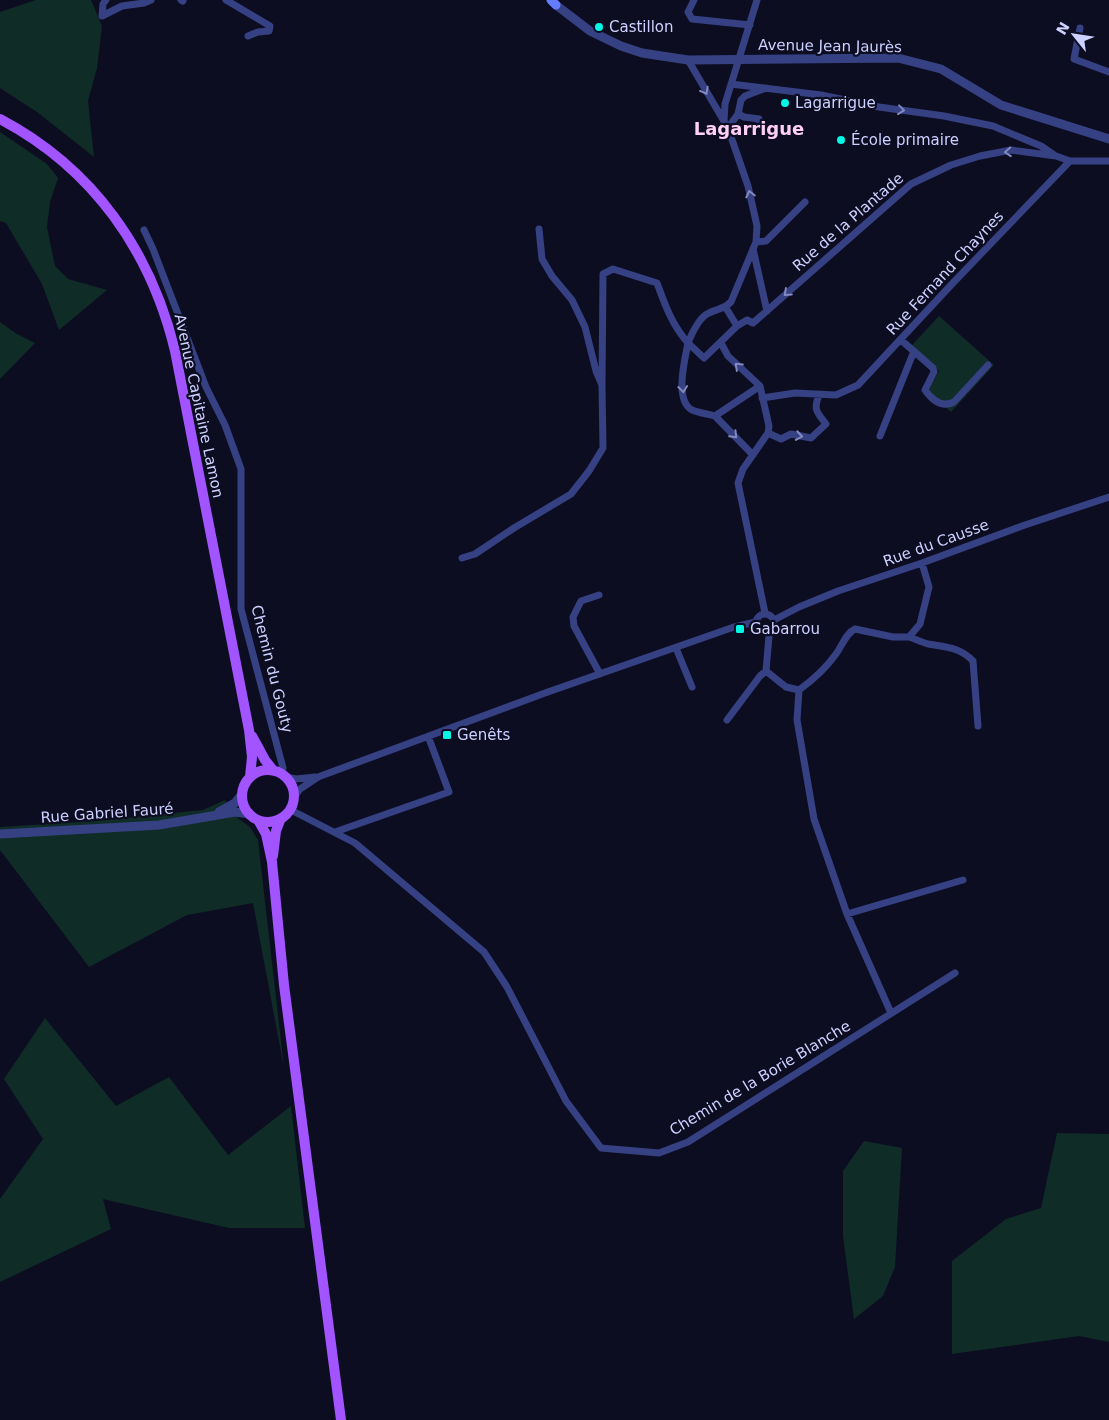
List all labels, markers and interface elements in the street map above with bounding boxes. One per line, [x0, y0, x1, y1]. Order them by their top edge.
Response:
north arrow [1049, 10, 1099, 60]
place label: Castillon [609, 18, 674, 36]
text: N [1053, 19, 1073, 38]
marker: Castillon [593, 21, 605, 33]
street label: Avenue Jean Jaurès [758, 36, 902, 56]
one-way arrow [699, 86, 709, 95]
place label: Lagarrigue [795, 94, 876, 112]
marker: Lagarrigue [779, 97, 791, 109]
one-way arrow [897, 104, 905, 115]
district label: Lagarrigue [694, 118, 804, 139]
place label: École primaire [851, 130, 959, 149]
marker: École primaire [835, 134, 847, 146]
one-way arrow [1003, 146, 1011, 157]
street label: Rue de la Plantade [789, 169, 907, 275]
one-way arrow [745, 190, 756, 199]
street label: Rue Fernand Chaynes [883, 207, 1007, 339]
one-way arrow [784, 287, 793, 296]
street label: Avenue Capitaine Lamon [171, 312, 227, 500]
one-way arrow [735, 363, 744, 372]
one-way arrow [677, 386, 688, 394]
one-way arrow [728, 430, 737, 439]
one-way arrow [794, 431, 803, 441]
street label: Rue du Causse [881, 516, 991, 570]
street label: Chemin du Gouty [247, 603, 297, 735]
place label: Gabarrou [750, 620, 820, 638]
marker: Gabarrou [734, 623, 746, 635]
place label: Genêts [457, 726, 510, 744]
marker: Genêts [441, 729, 453, 741]
street label: Rue Gabriel Fauré [40, 799, 174, 827]
street label: Chemin de la Borie Blanche [666, 1017, 854, 1139]

